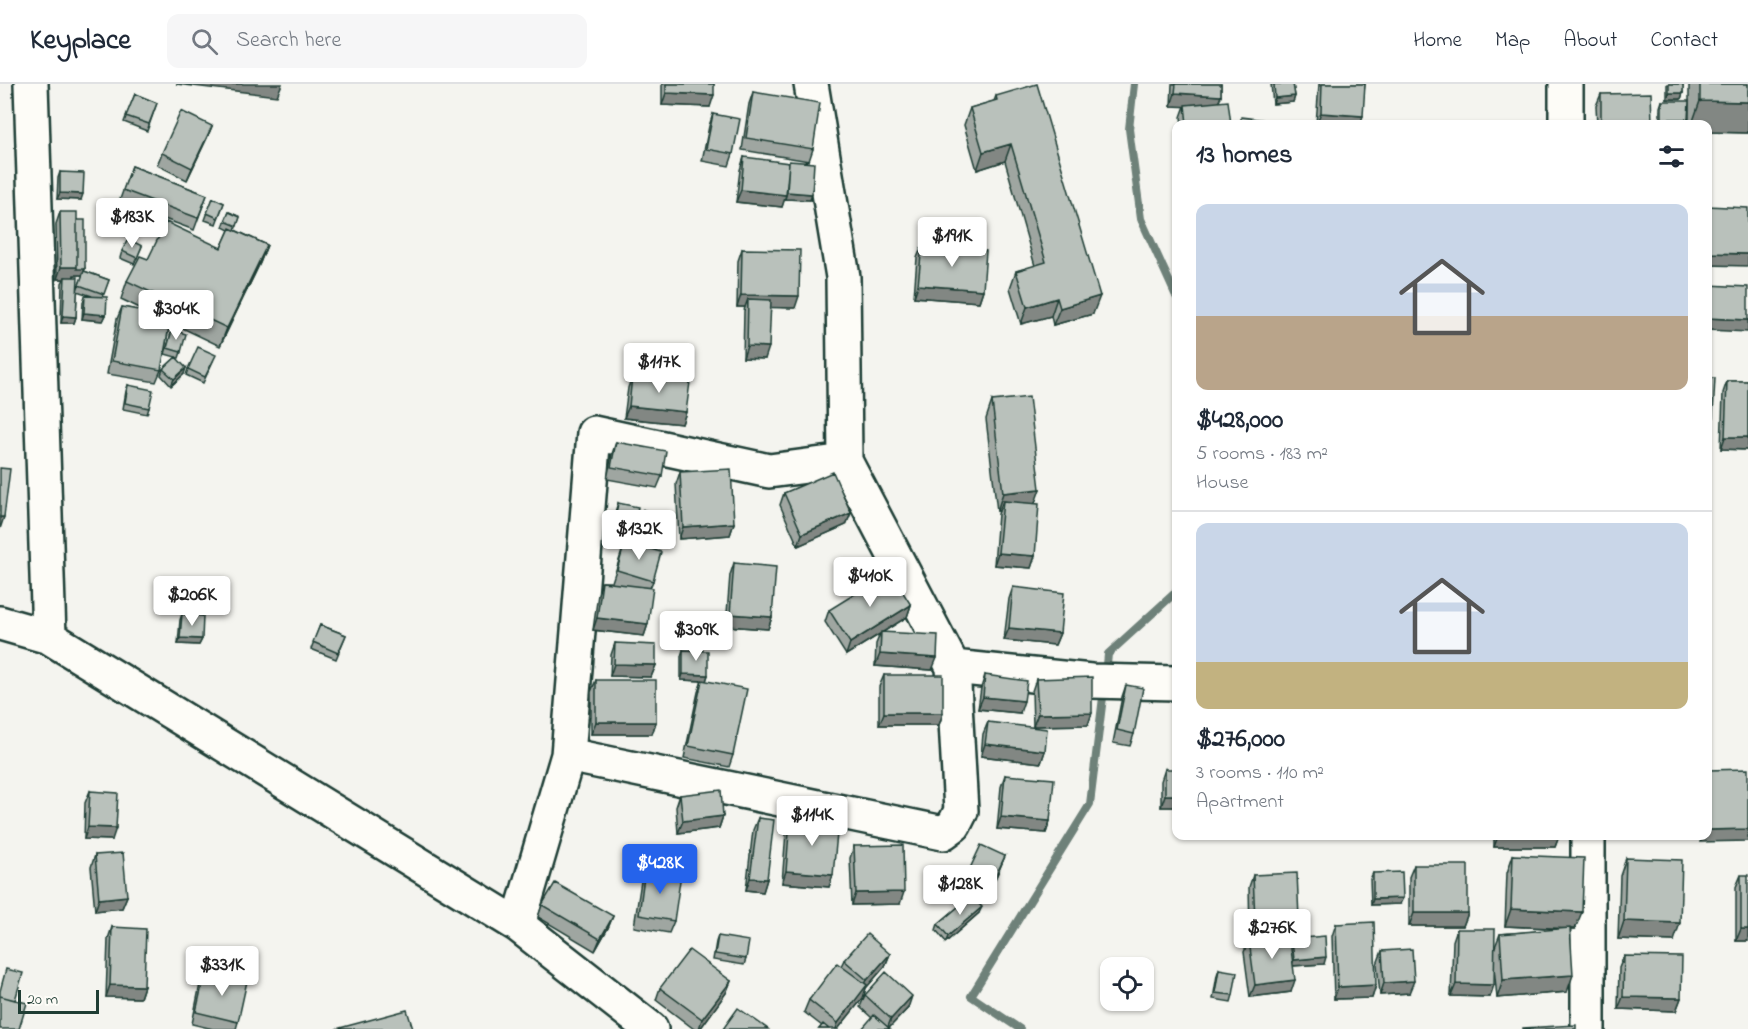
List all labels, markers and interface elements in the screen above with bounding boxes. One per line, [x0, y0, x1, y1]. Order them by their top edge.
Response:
search box [167, 14, 587, 68]
text: Keyplace [30, 21, 131, 62]
icon: search [188, 25, 221, 58]
text: Search here [236, 25, 341, 57]
text: Home [1413, 26, 1462, 56]
text: Map [1495, 26, 1530, 56]
text: About [1563, 26, 1617, 56]
text: Contact [1650, 26, 1718, 56]
text: 13 homes [1196, 137, 1292, 175]
icon: filters [1655, 140, 1688, 173]
pin: $183K [90, 198, 174, 249]
text: $183K [110, 203, 154, 232]
pin: $191K [910, 217, 994, 268]
text: $191K [932, 222, 972, 251]
icon: home [1388, 243, 1496, 351]
pin: $304K [134, 290, 218, 341]
text: $304K [153, 295, 199, 324]
pin: $117K [617, 343, 701, 394]
text: $117K [638, 348, 680, 377]
text: $428,000 [1196, 402, 1283, 440]
text: 5 rooms · 183 m² [1196, 440, 1328, 469]
text: House [1196, 469, 1249, 498]
pin: $132K [597, 510, 681, 561]
text: $132K [616, 515, 662, 544]
pin: $410K [828, 557, 912, 608]
text: $410K [847, 562, 893, 591]
icon: home [1388, 562, 1496, 670]
pin: $206K [150, 576, 234, 627]
text: $206K [167, 581, 217, 610]
pin: $309K [654, 611, 738, 662]
text: $309K [674, 616, 718, 645]
text: $276,000 [1196, 721, 1285, 759]
text: 3 rooms · 110 m² [1196, 759, 1324, 788]
text: Apartment [1196, 788, 1284, 817]
pin: $114K [770, 796, 854, 847]
text: $114K [791, 801, 833, 830]
pin: $428K [618, 844, 702, 895]
text: $428K [636, 849, 684, 878]
pin: $128K [918, 865, 1002, 916]
text: $128K [937, 870, 983, 899]
pin: $276K [1230, 909, 1314, 960]
text: $276K [1248, 914, 1296, 943]
pin: $331K [180, 946, 264, 997]
text: $331K [200, 951, 244, 980]
map controls [1100, 957, 1154, 1011]
button: locate [1100, 957, 1154, 1011]
scale bar [18, 987, 99, 1014]
text: 20 m [27, 988, 58, 1012]

